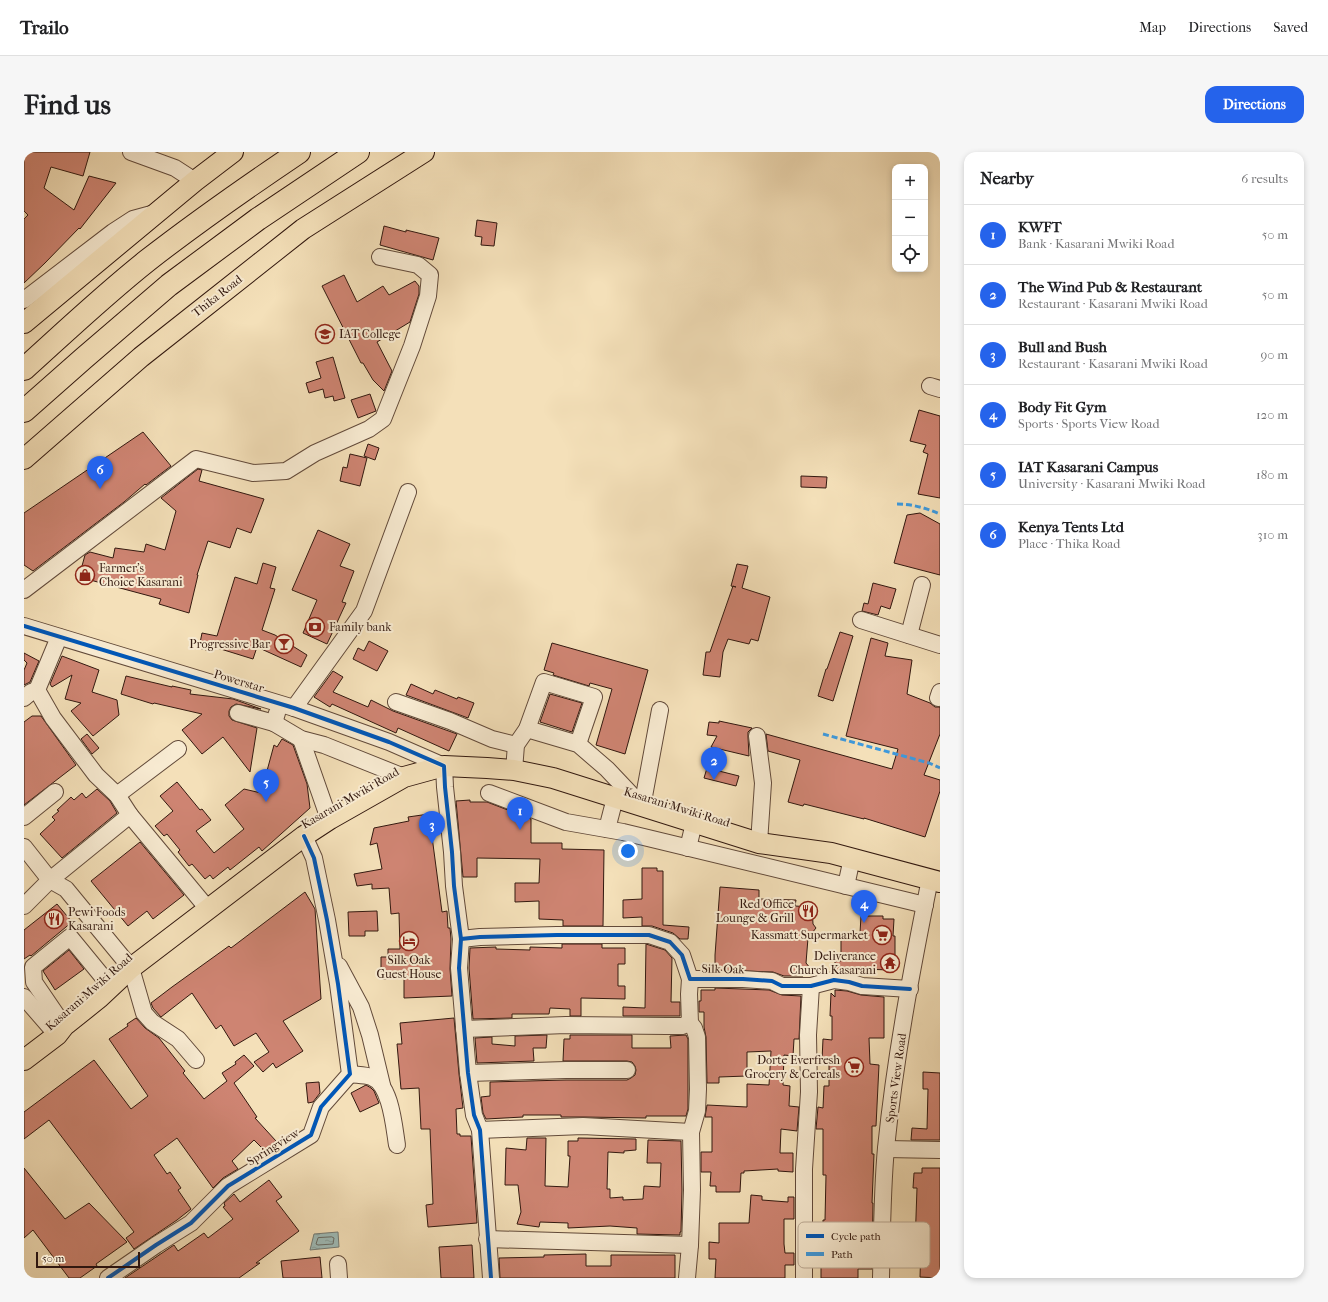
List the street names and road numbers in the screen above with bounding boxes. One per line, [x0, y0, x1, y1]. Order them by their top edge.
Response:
street label: Thika Road [189, 272, 245, 320]
street label: Powerstar [212, 667, 267, 696]
street label: Kasarani Mwiki Road [299, 764, 402, 832]
street label: Kasarani Mwiki Road [622, 784, 732, 830]
street label: Kasarani Mwiki Road [43, 950, 136, 1033]
street label: Silk Oak [701, 962, 745, 976]
street label: Sports View Road [883, 1032, 909, 1124]
street label: Springview [244, 1125, 303, 1169]

